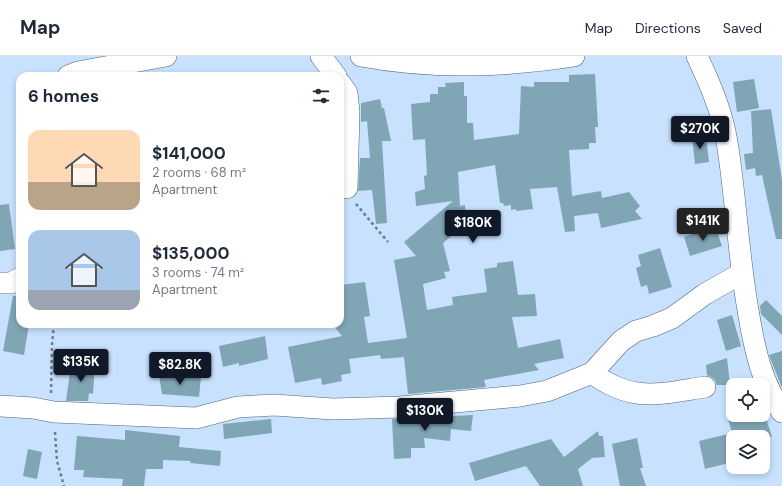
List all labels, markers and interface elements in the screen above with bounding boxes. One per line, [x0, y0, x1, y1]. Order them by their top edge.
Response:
text: Map [20, 15, 60, 40]
text: Map [585, 19, 613, 37]
text: Directions [635, 19, 701, 37]
text: Saved [723, 19, 762, 37]
text: 6 homes [28, 85, 99, 107]
icon: filters [310, 85, 332, 107]
pin: $270K [672, 116, 728, 150]
text: $270K [680, 120, 720, 137]
text: $141,000 [152, 142, 226, 164]
icon: home [60, 146, 108, 194]
text: 2 rooms · 68 m² [152, 164, 246, 181]
text: Apartment [152, 181, 217, 198]
pin: $141K [675, 208, 731, 242]
pin: $180K [445, 210, 501, 244]
text: $141K [686, 212, 720, 229]
text: $180K [454, 214, 492, 231]
text: $135,000 [152, 242, 229, 264]
icon: home [60, 246, 108, 294]
text: 3 rooms · 74 m² [152, 264, 244, 281]
text: Apartment [152, 281, 217, 298]
pin: $135K [53, 349, 109, 383]
pin: $82.8K [147, 352, 213, 386]
text: $135K [63, 353, 100, 370]
text: $82.8K [158, 356, 202, 373]
map controls [726, 378, 770, 474]
button: locate [726, 378, 770, 422]
pin: $130K [397, 398, 453, 432]
text: $130K [406, 402, 444, 419]
button: layers [726, 430, 770, 474]

